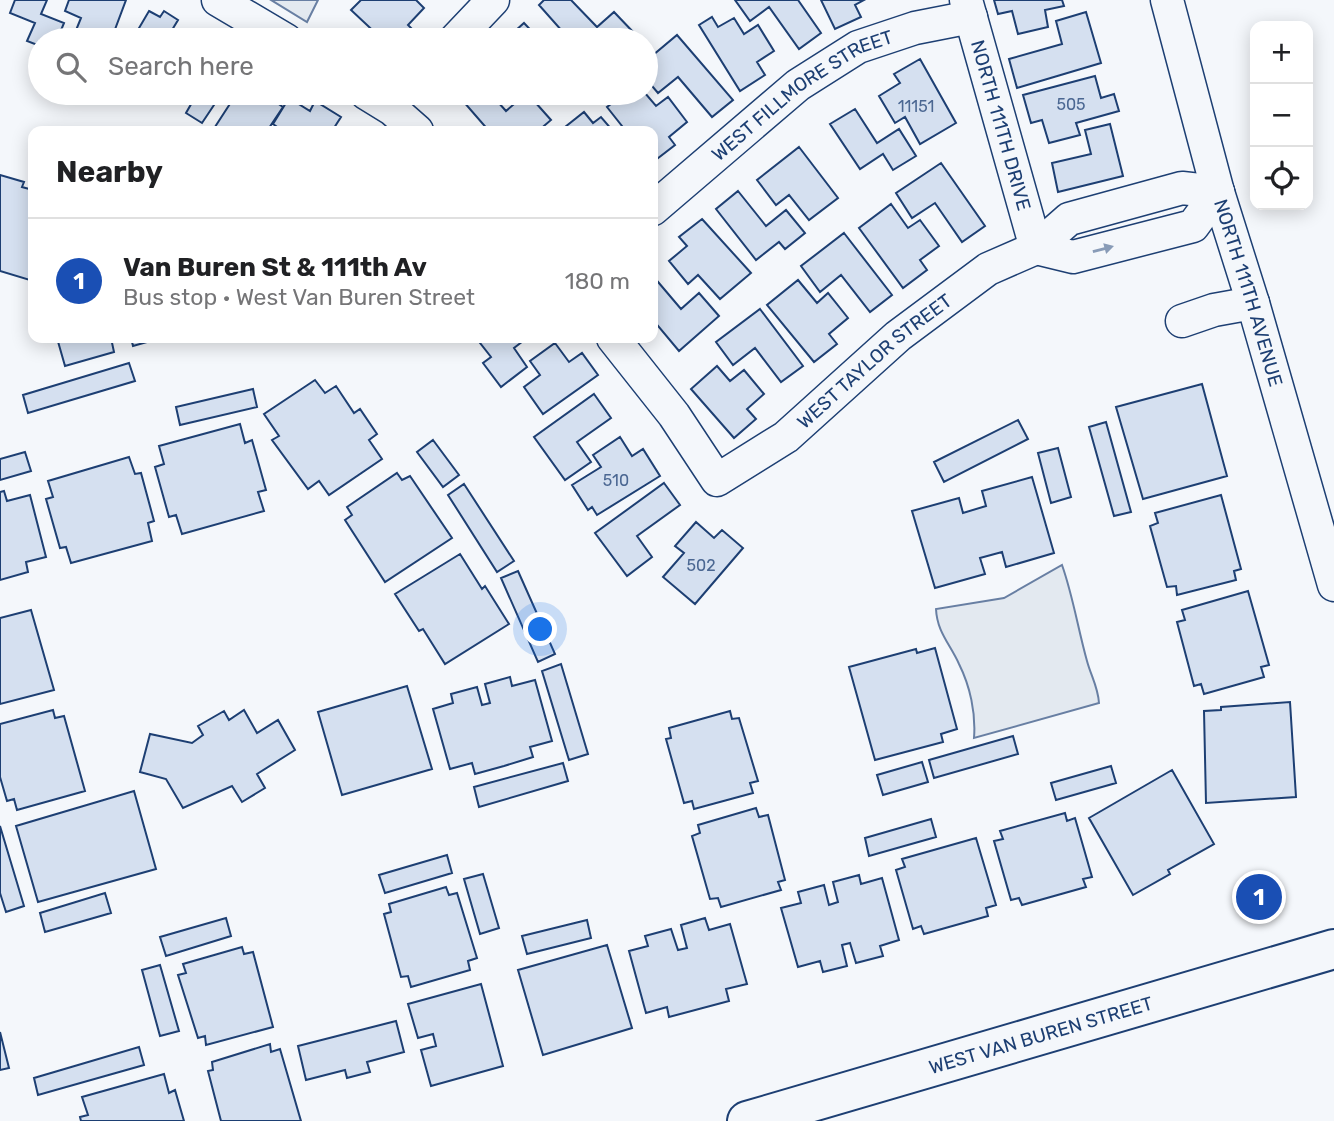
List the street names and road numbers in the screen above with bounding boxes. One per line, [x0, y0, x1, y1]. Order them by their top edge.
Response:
street label: WEST FILLMORE STREET [707, 25, 896, 165]
street label: NORTH 111TH DRIVE [966, 37, 1036, 213]
street label: NORTH 111TH AVENUE [1209, 196, 1288, 389]
street label: WEST TAYLOR STREET [792, 289, 956, 433]
street label: WEST VAN BUREN STREET [926, 991, 1155, 1079]

